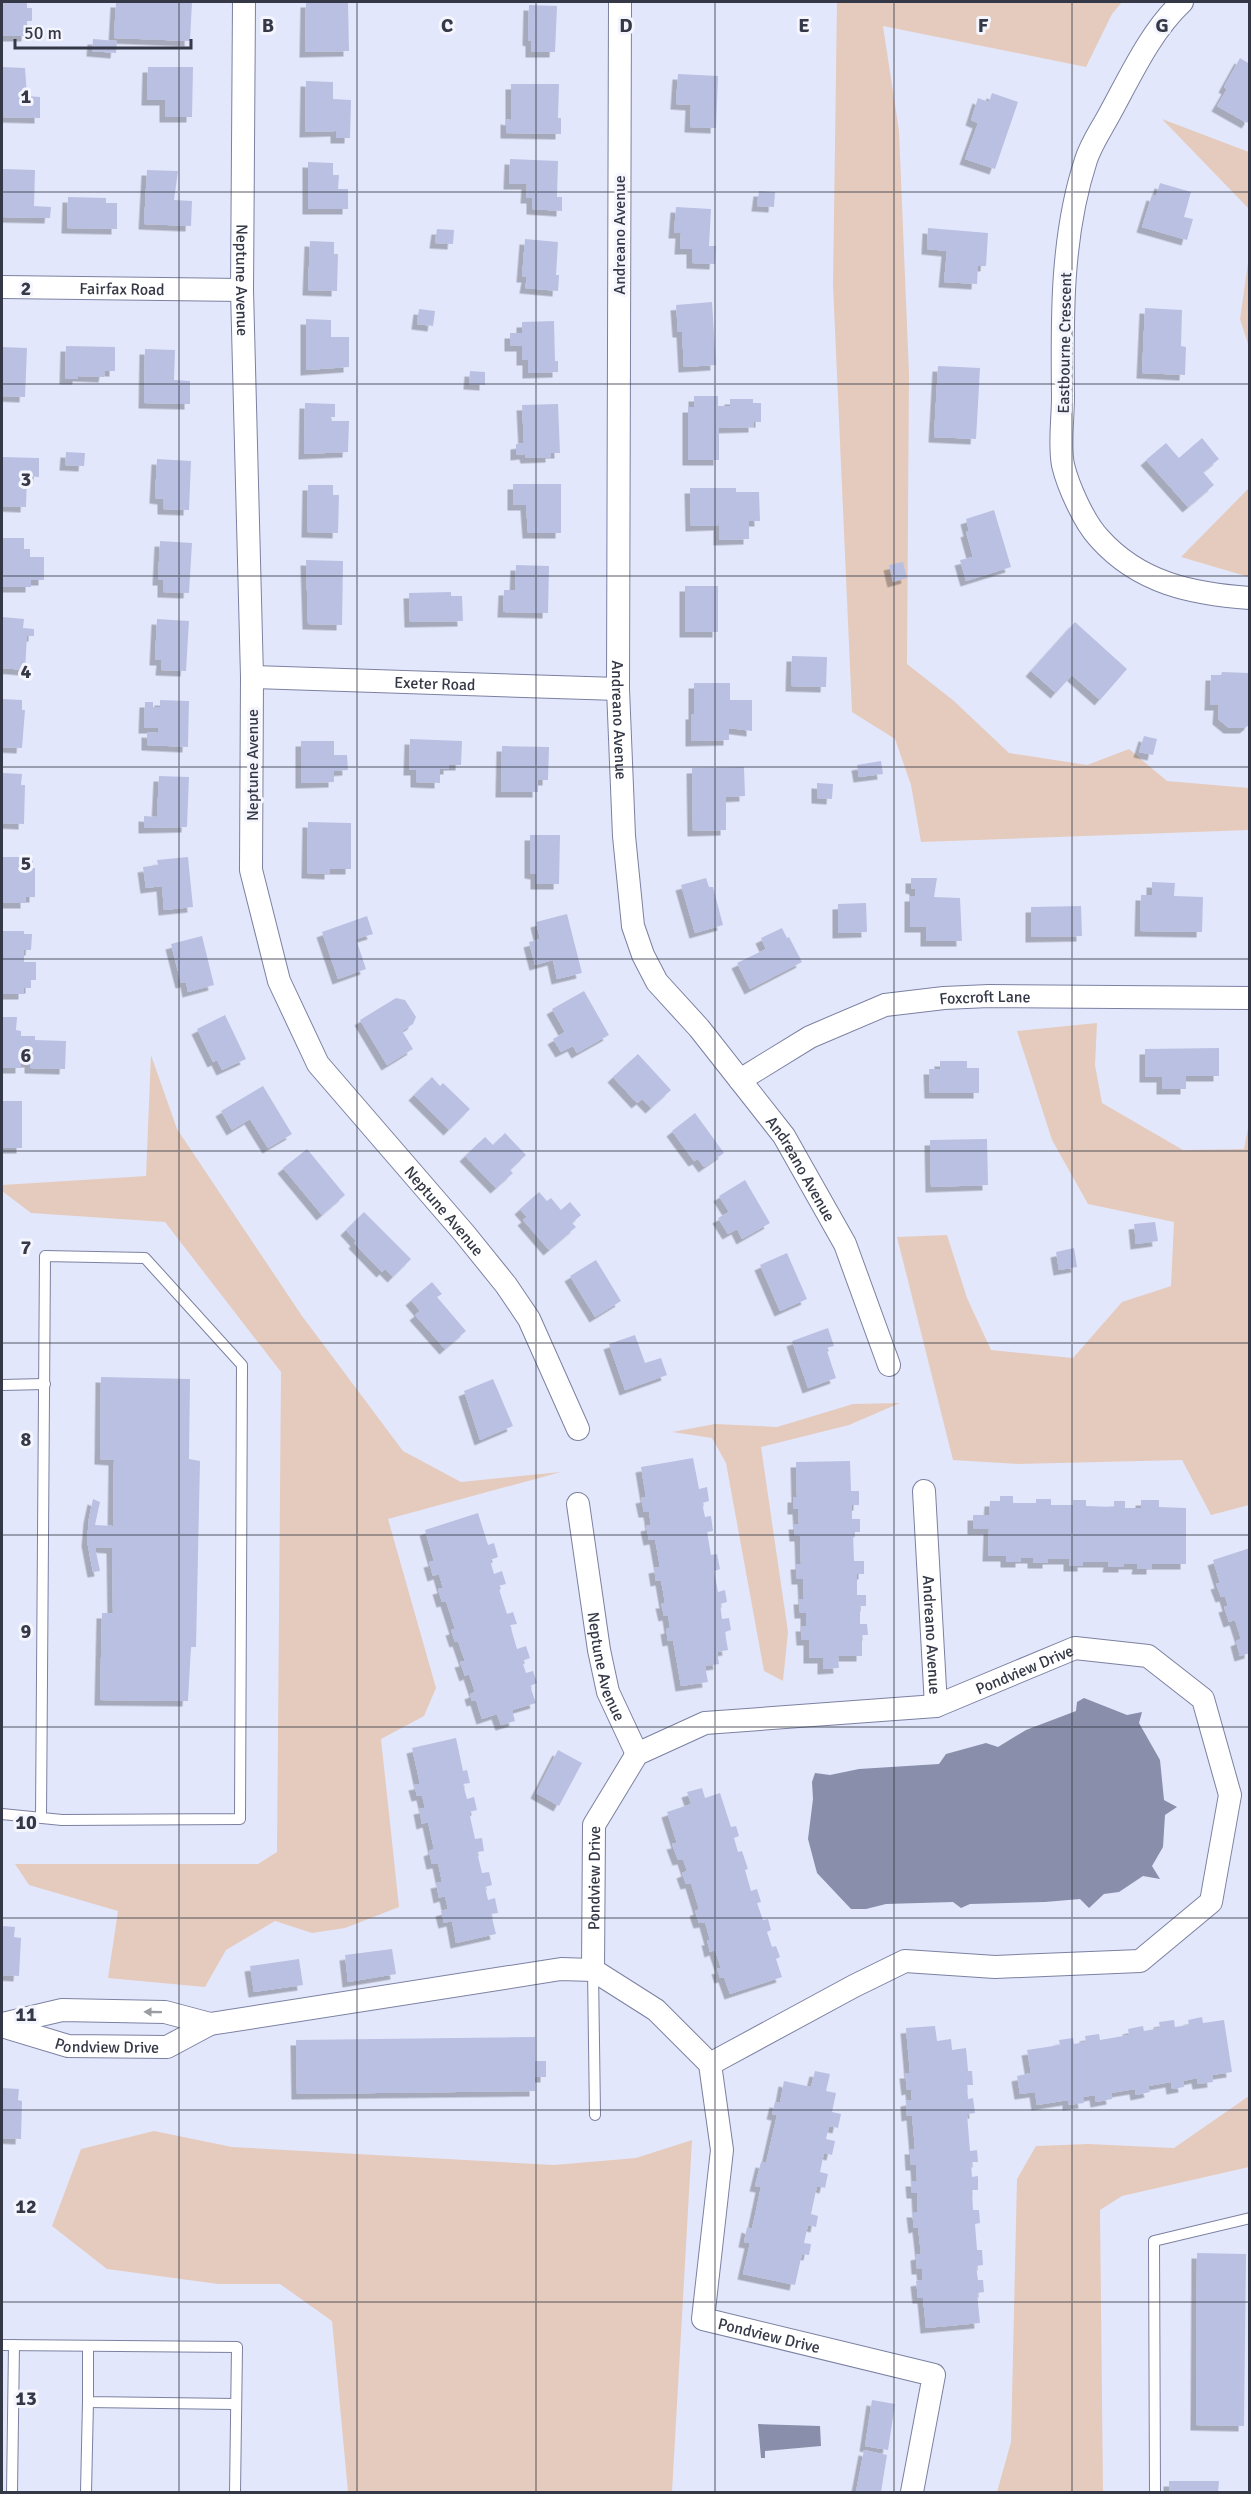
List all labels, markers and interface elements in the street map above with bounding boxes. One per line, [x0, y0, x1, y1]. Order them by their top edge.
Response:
scale bar [15, 12, 190, 50]
text: B [262, 13, 274, 38]
text: C [441, 13, 453, 38]
text: D [619, 13, 633, 38]
text: E [798, 13, 810, 38]
text: F [978, 13, 989, 38]
text: G [1155, 13, 1169, 38]
text: 50 m [24, 22, 62, 44]
text: 1 [21, 84, 32, 109]
street label: Andreano Avenue [610, 175, 630, 295]
street label: Neptune Avenue [231, 224, 252, 336]
street label: Eastbourne Crescent [1054, 272, 1076, 414]
text: 2 [21, 276, 31, 301]
street label: Fairfax Road [79, 279, 165, 300]
text: 3 [21, 467, 31, 492]
text: 4 [21, 659, 32, 684]
street label: Andreano Avenue [607, 660, 631, 780]
street label: Exeter Road [394, 673, 476, 695]
street label: Neptune Avenue [243, 709, 263, 821]
text: 5 [21, 851, 31, 876]
street label: Foxcroft Lane [938, 987, 1031, 1009]
text: 6 [21, 1043, 32, 1068]
street label: Andreano Avenue [761, 1112, 839, 1225]
street label: Neptune Avenue [400, 1162, 488, 1260]
text: 7 [21, 1235, 32, 1260]
text: 8 [21, 1427, 32, 1452]
street label: Andreano Avenue [918, 1575, 944, 1695]
street label: Neptune Avenue [583, 1611, 629, 1724]
text: 9 [21, 1619, 32, 1644]
street label: Pondview Drive [973, 1641, 1077, 1699]
text: 10 [15, 1810, 37, 1835]
street label: Pondview Drive [584, 1826, 605, 1930]
text: 11 [15, 2002, 37, 2027]
one-way arrow [143, 2007, 162, 2017]
street label: Pondview Drive [52, 2034, 159, 2058]
text: 12 [15, 2194, 37, 2219]
street label: Pondview Drive [716, 2314, 822, 2358]
text: 13 [15, 2386, 37, 2411]

